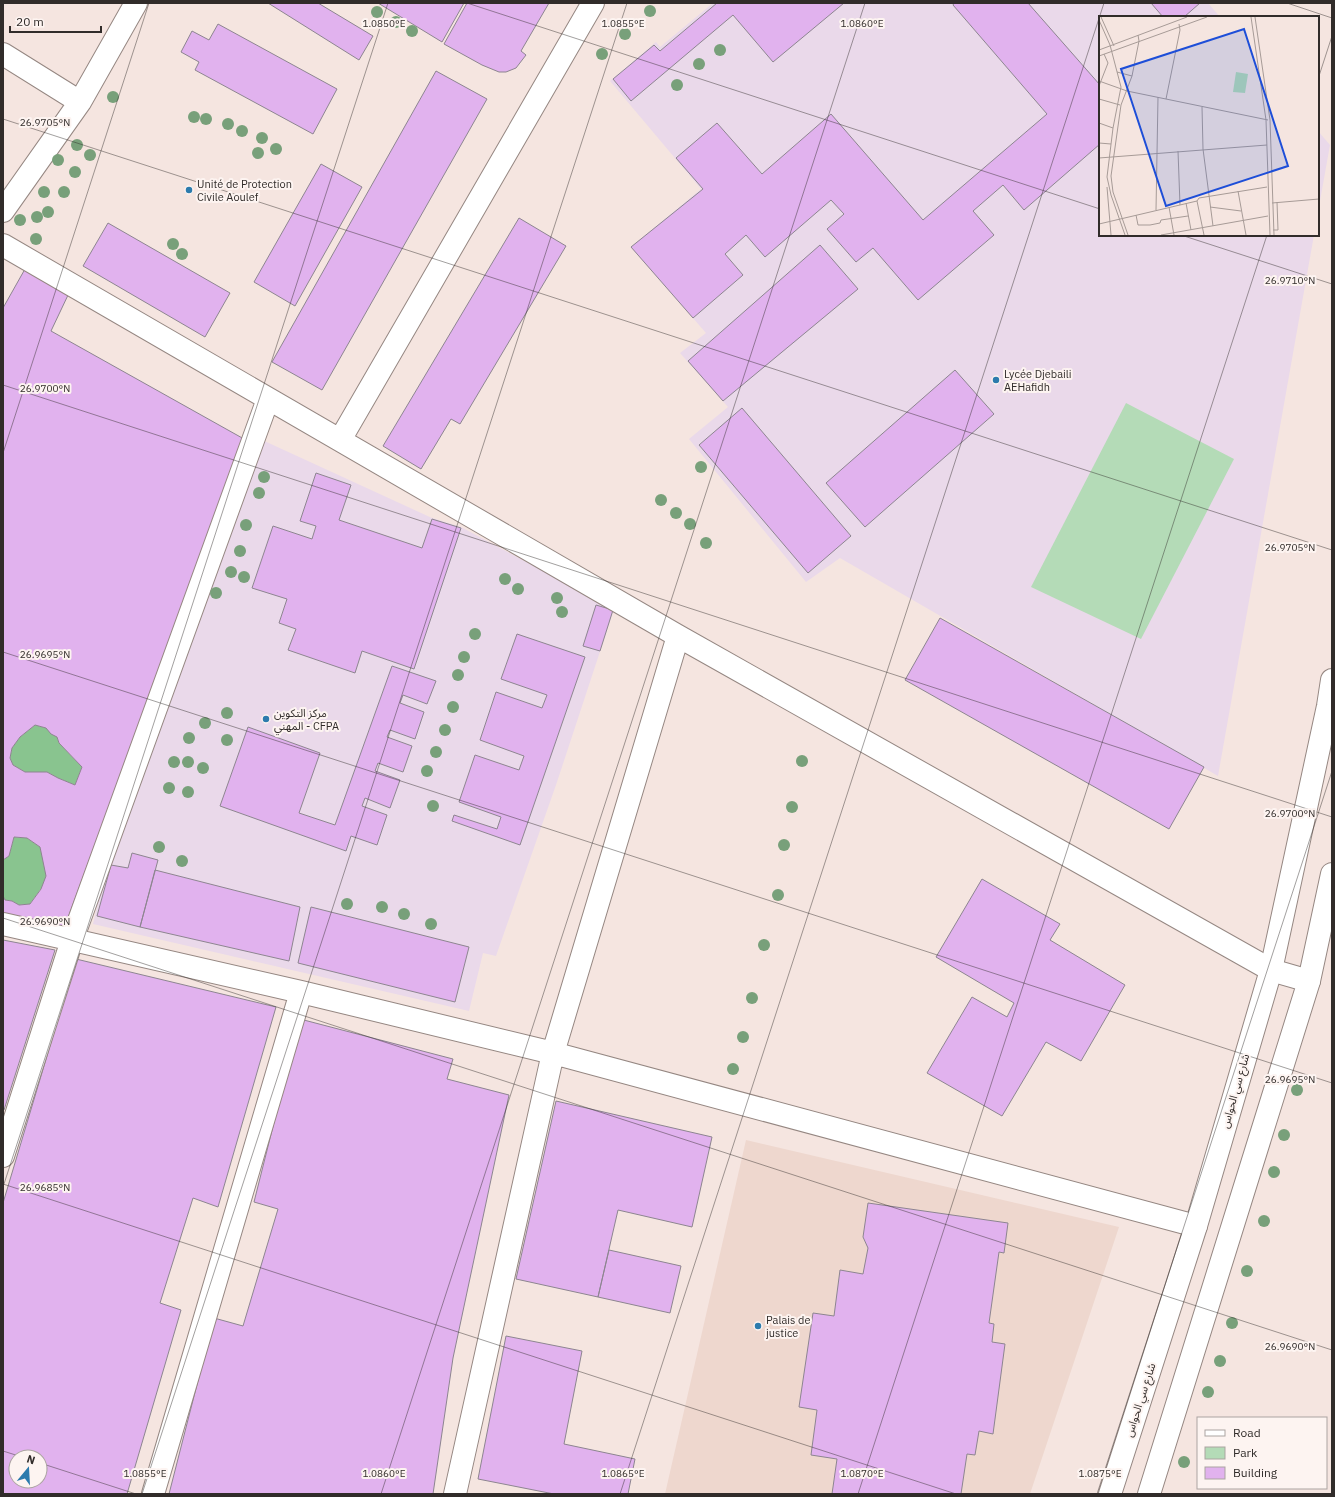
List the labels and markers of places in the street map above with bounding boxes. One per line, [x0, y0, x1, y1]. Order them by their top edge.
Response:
place label: Unité de Protection Civile Aoulef [197, 177, 292, 204]
marker: Unité de Protection Civile Aoulef [184, 185, 194, 195]
place label: Lycée Djebaili AEHafidh [1004, 367, 1072, 394]
marker: Lycée Djebaili AEHafidh [991, 375, 1001, 385]
place label: مركز التكوين المهني - CFPA [274, 706, 339, 736]
marker: مركز التكوين المهني - CFPA [261, 714, 271, 724]
place label: Palais de justice [766, 1313, 810, 1340]
marker: Palais de justice [753, 1321, 763, 1331]

